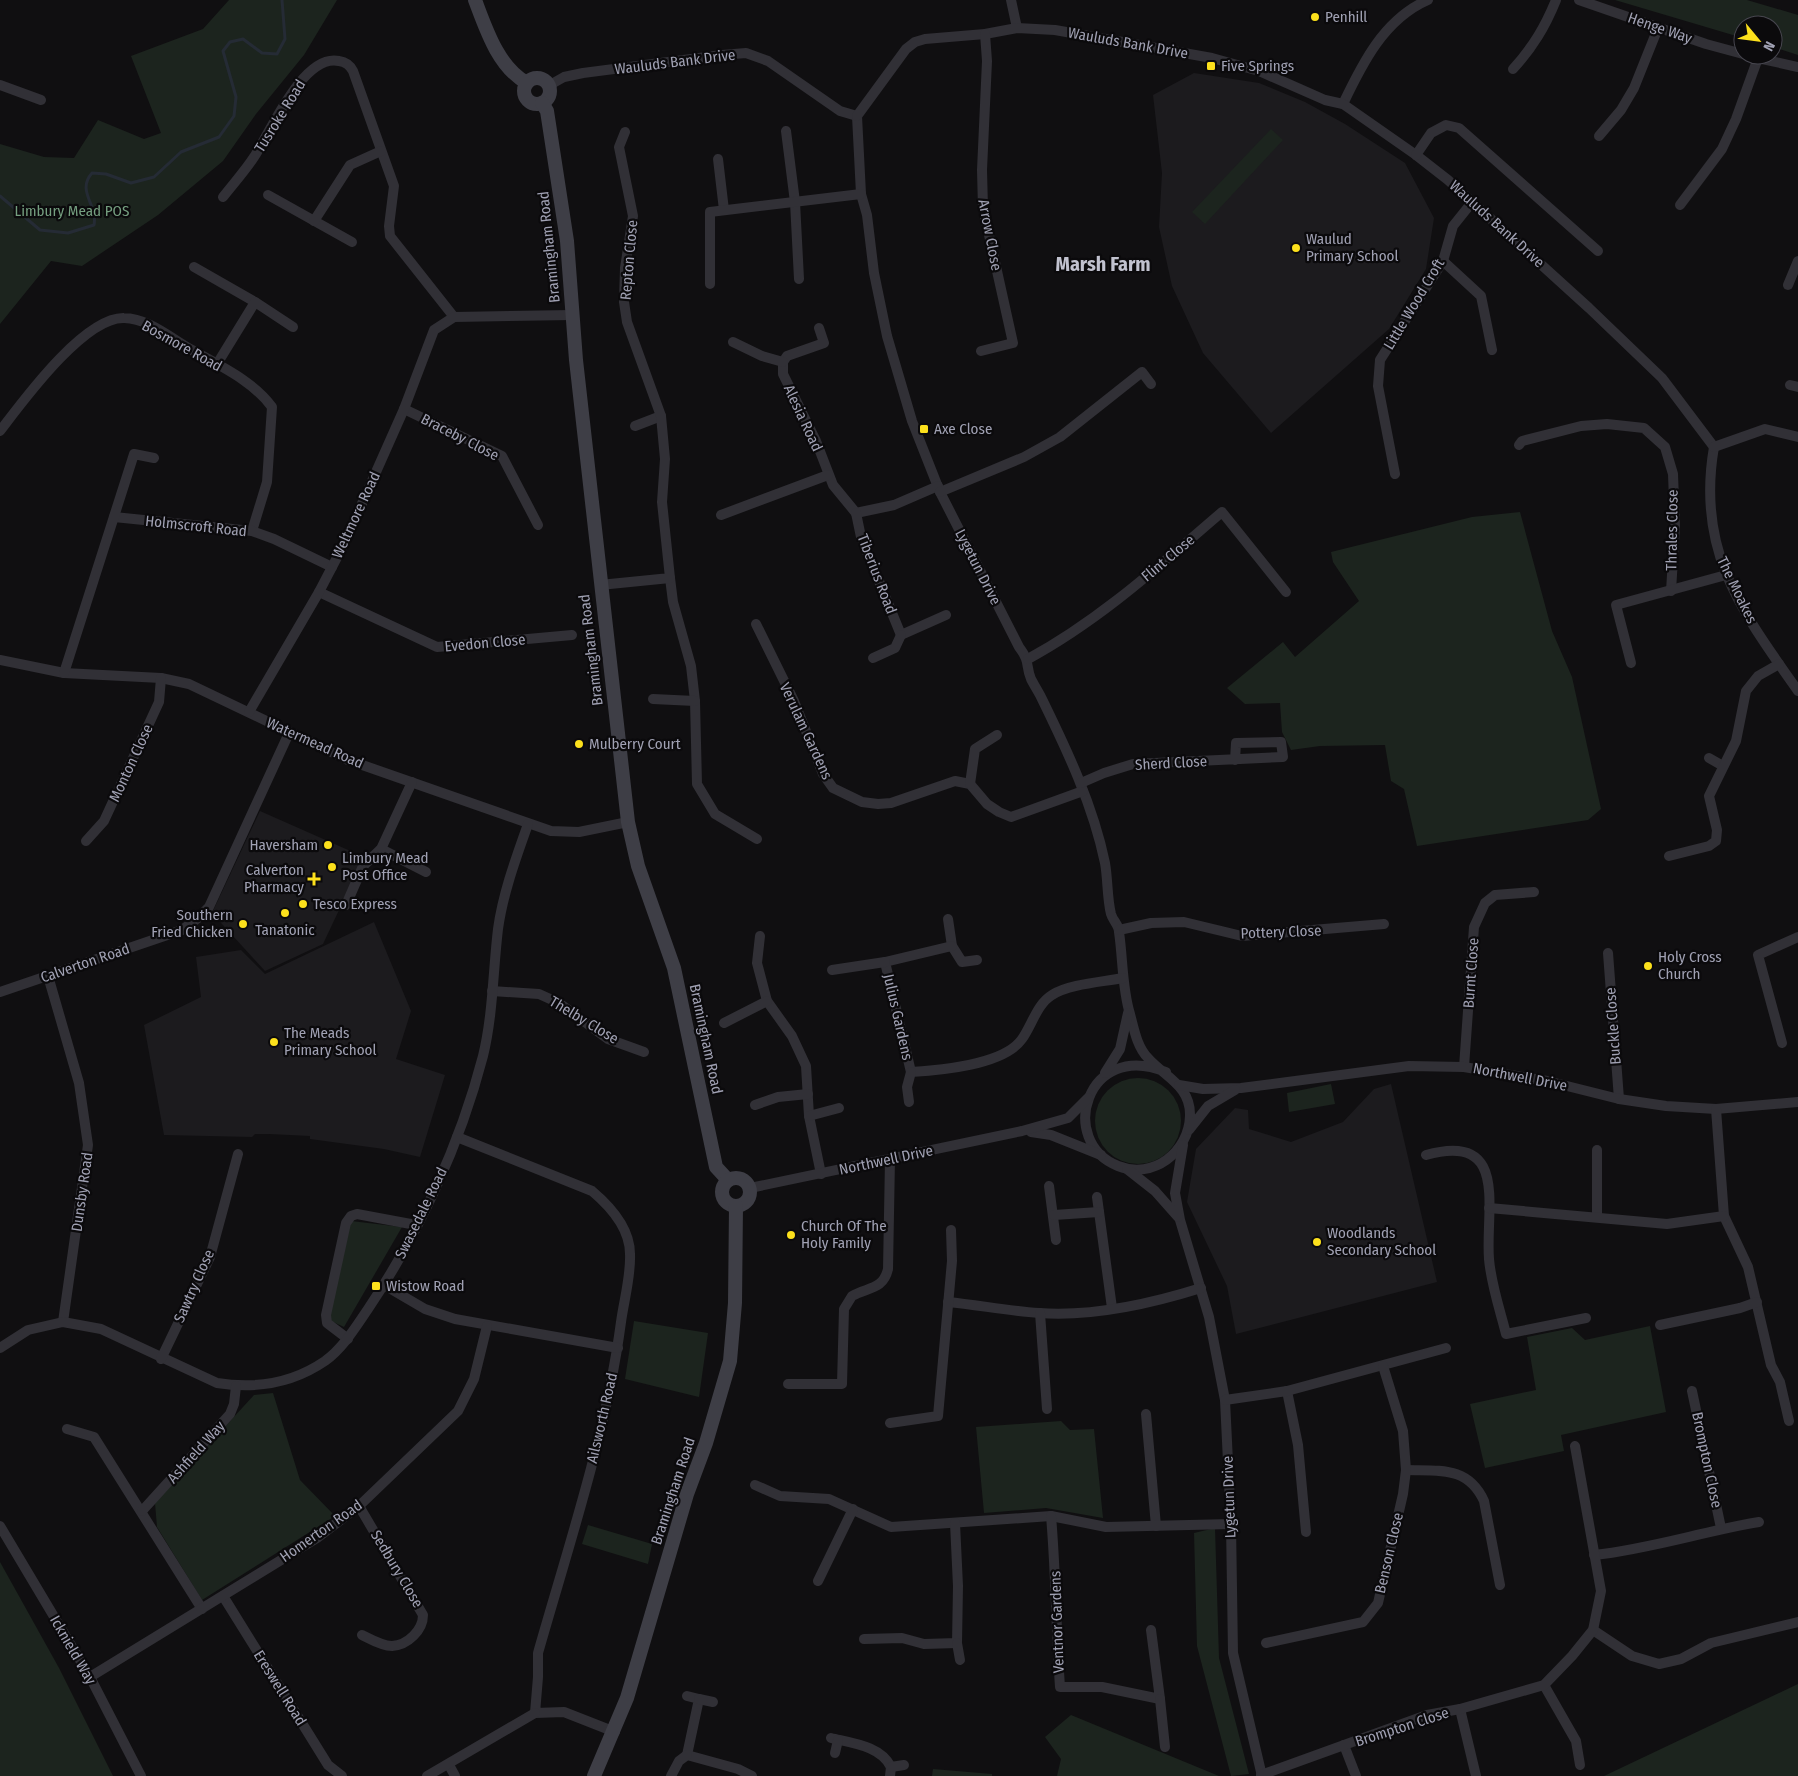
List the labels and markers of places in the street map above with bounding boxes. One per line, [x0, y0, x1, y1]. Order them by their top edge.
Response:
place label: Penhill [1325, 8, 1367, 26]
marker: Penhill [1309, 11, 1321, 23]
place label: Five Springs [1221, 57, 1294, 75]
marker: Five Springs [1205, 60, 1217, 72]
place label: Waulud Primary School [1306, 230, 1398, 265]
marker: Waulud Primary School [1290, 242, 1302, 254]
place label: Axe Close [934, 420, 992, 438]
marker: Axe Close [918, 423, 930, 435]
place label: Mulberry Court [589, 735, 681, 753]
marker: Mulberry Court [573, 738, 585, 750]
place label: Haversham [250, 836, 318, 854]
marker: Haversham [322, 839, 334, 851]
place label: Limbury Mead Post Office [342, 849, 429, 884]
place label: Calverton Pharmacy [244, 861, 304, 896]
marker: Limbury Mead Post Office [326, 861, 338, 873]
marker: Calverton Pharmacy [308, 873, 320, 885]
place label: Tesco Express [313, 895, 397, 913]
marker: Tesco Express [297, 898, 309, 910]
place label: Southern Fried Chicken [151, 906, 233, 941]
marker: Tanatonic [279, 907, 291, 919]
marker: Southern Fried Chicken [237, 918, 249, 930]
place label: Tanatonic [255, 921, 315, 939]
place label: Holy Cross Church [1658, 948, 1722, 983]
marker: Holy Cross Church [1642, 960, 1654, 972]
place label: The Meads Primary School [284, 1024, 376, 1059]
marker: The Meads Primary School [268, 1036, 280, 1048]
place label: Church Of The Holy Family [801, 1217, 887, 1252]
place label: Woodlands Secondary School [1327, 1224, 1436, 1259]
marker: Church Of The Holy Family [785, 1229, 797, 1241]
marker: Woodlands Secondary School [1311, 1236, 1323, 1248]
place label: Wistow Road [386, 1277, 464, 1295]
marker: Wistow Road [370, 1280, 382, 1292]

